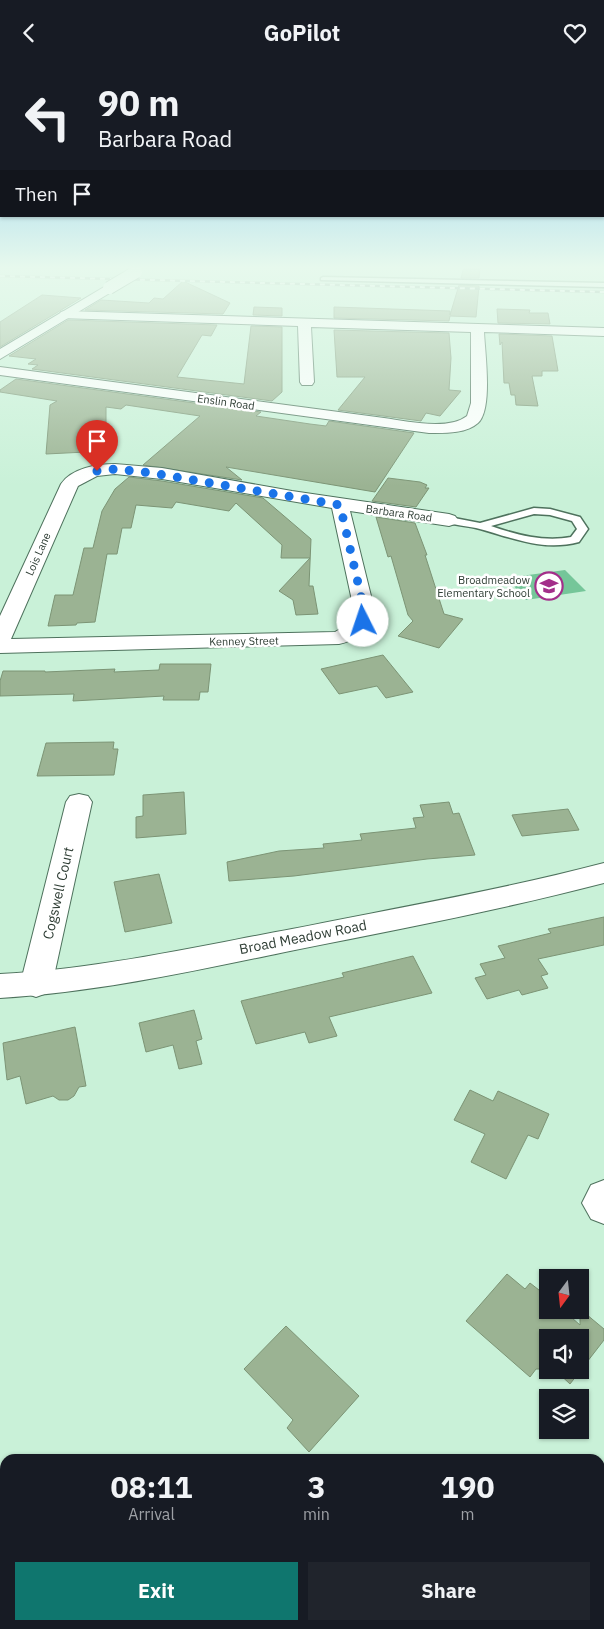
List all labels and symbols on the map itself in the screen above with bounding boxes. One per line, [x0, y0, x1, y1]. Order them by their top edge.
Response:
street label: Enslin Road [196, 391, 256, 413]
pin [76, 420, 118, 471]
street label: Barbara Road [365, 501, 433, 525]
street label: Lois Lane [22, 530, 54, 578]
school or university icon: Broadmeadow Elementary School [534, 571, 564, 601]
place label: Broadmeadow Elementary School [437, 573, 531, 600]
position arrow [336, 594, 388, 646]
street label: Kenney Street [209, 633, 279, 649]
street label: Cogswell Court [39, 845, 77, 941]
street label: Broad Meadow Road [238, 916, 368, 958]
north arrow [539, 1269, 589, 1319]

